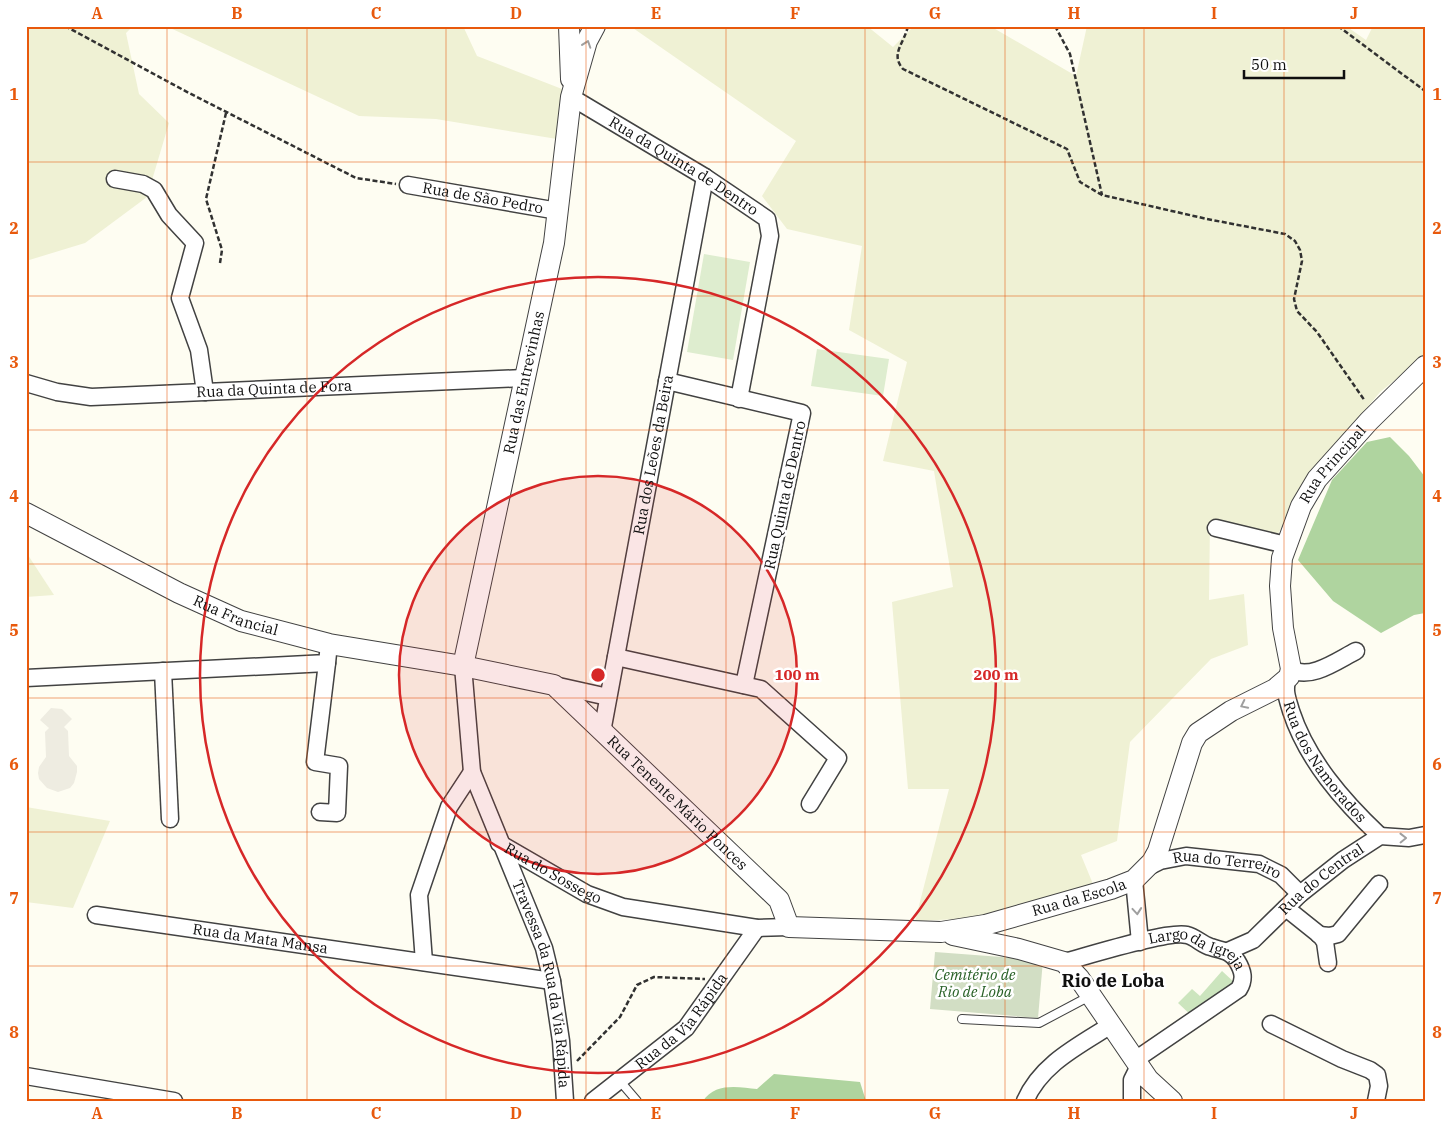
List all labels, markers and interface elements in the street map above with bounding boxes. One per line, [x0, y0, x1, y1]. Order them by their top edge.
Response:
text: A [91, 3, 103, 23]
text: B [231, 3, 243, 23]
text: C [371, 3, 381, 23]
text: D [510, 3, 522, 23]
text: E [651, 3, 661, 23]
text: F [790, 3, 800, 23]
text: G [929, 3, 941, 23]
text: H [1068, 3, 1081, 23]
text: I [1211, 3, 1217, 23]
text: J [1350, 3, 1358, 23]
one-way arrow [581, 41, 591, 49]
scale bar [1244, 48, 1344, 80]
text: 50 m [1251, 55, 1287, 74]
text: 1 [9, 84, 19, 104]
text: 1 [1432, 84, 1442, 104]
street label: Rua da Quinta de Dentro [606, 112, 762, 219]
street label: Rua de São Pedro [421, 178, 545, 217]
text: 2 [9, 218, 19, 238]
text: 2 [1432, 218, 1442, 238]
street label: Rua das Entrevinhas [499, 309, 548, 456]
text: 3 [9, 352, 19, 372]
text: 3 [1432, 352, 1442, 372]
street label: Rua dos Leões da Beira [629, 373, 677, 536]
street label: Rua da Quinta de Fora [196, 376, 352, 401]
street label: Rua Quinta de Dentro [759, 419, 810, 571]
street label: Rua Principal [1295, 421, 1370, 507]
text: 4 [9, 486, 19, 506]
text: 4 [1432, 486, 1442, 506]
street label: Rua Francial [190, 591, 280, 639]
text: 5 [9, 620, 19, 640]
text: 5 [1432, 620, 1442, 640]
text: 100 m [774, 665, 820, 684]
text: 200 m [973, 665, 1019, 684]
centre of rings [589, 666, 607, 684]
one-way arrow [1240, 698, 1249, 709]
street label: Rua dos Namorados [1280, 699, 1371, 826]
street label: Rua Tenente Mário Ponces [604, 731, 752, 874]
text: 6 [9, 754, 19, 774]
text: 6 [1432, 754, 1442, 774]
one-way arrow [1399, 833, 1407, 843]
street label: Rua do Sossego [501, 838, 604, 907]
street label: Rua do Central [1274, 839, 1367, 919]
street label: Rua do Terreiro [1171, 846, 1285, 883]
street label: Rua da Escola [1030, 874, 1129, 920]
street label: Travessa da Rua da Via Rápida [508, 877, 574, 1089]
text: 7 [9, 888, 19, 908]
text: 7 [1432, 888, 1442, 908]
one-way arrow [1131, 907, 1142, 915]
street label: Rua da Mata Mansa [192, 919, 329, 957]
street label: Largo da Igreja [1146, 924, 1250, 973]
park label: Cemitério de Rio de Loba [935, 965, 1016, 1001]
street label: Rua da Via Rápida [631, 969, 731, 1073]
district label: Rio de Loba [1061, 969, 1165, 992]
text: 8 [9, 1022, 19, 1042]
text: 8 [1432, 1022, 1442, 1042]
text: A [91, 1103, 103, 1123]
text: B [231, 1103, 243, 1123]
text: C [371, 1103, 381, 1123]
text: D [510, 1103, 522, 1123]
text: E [651, 1103, 661, 1123]
text: F [790, 1103, 800, 1123]
text: G [929, 1103, 941, 1123]
text: H [1068, 1103, 1081, 1123]
text: I [1211, 1103, 1217, 1123]
text: J [1350, 1103, 1358, 1123]

